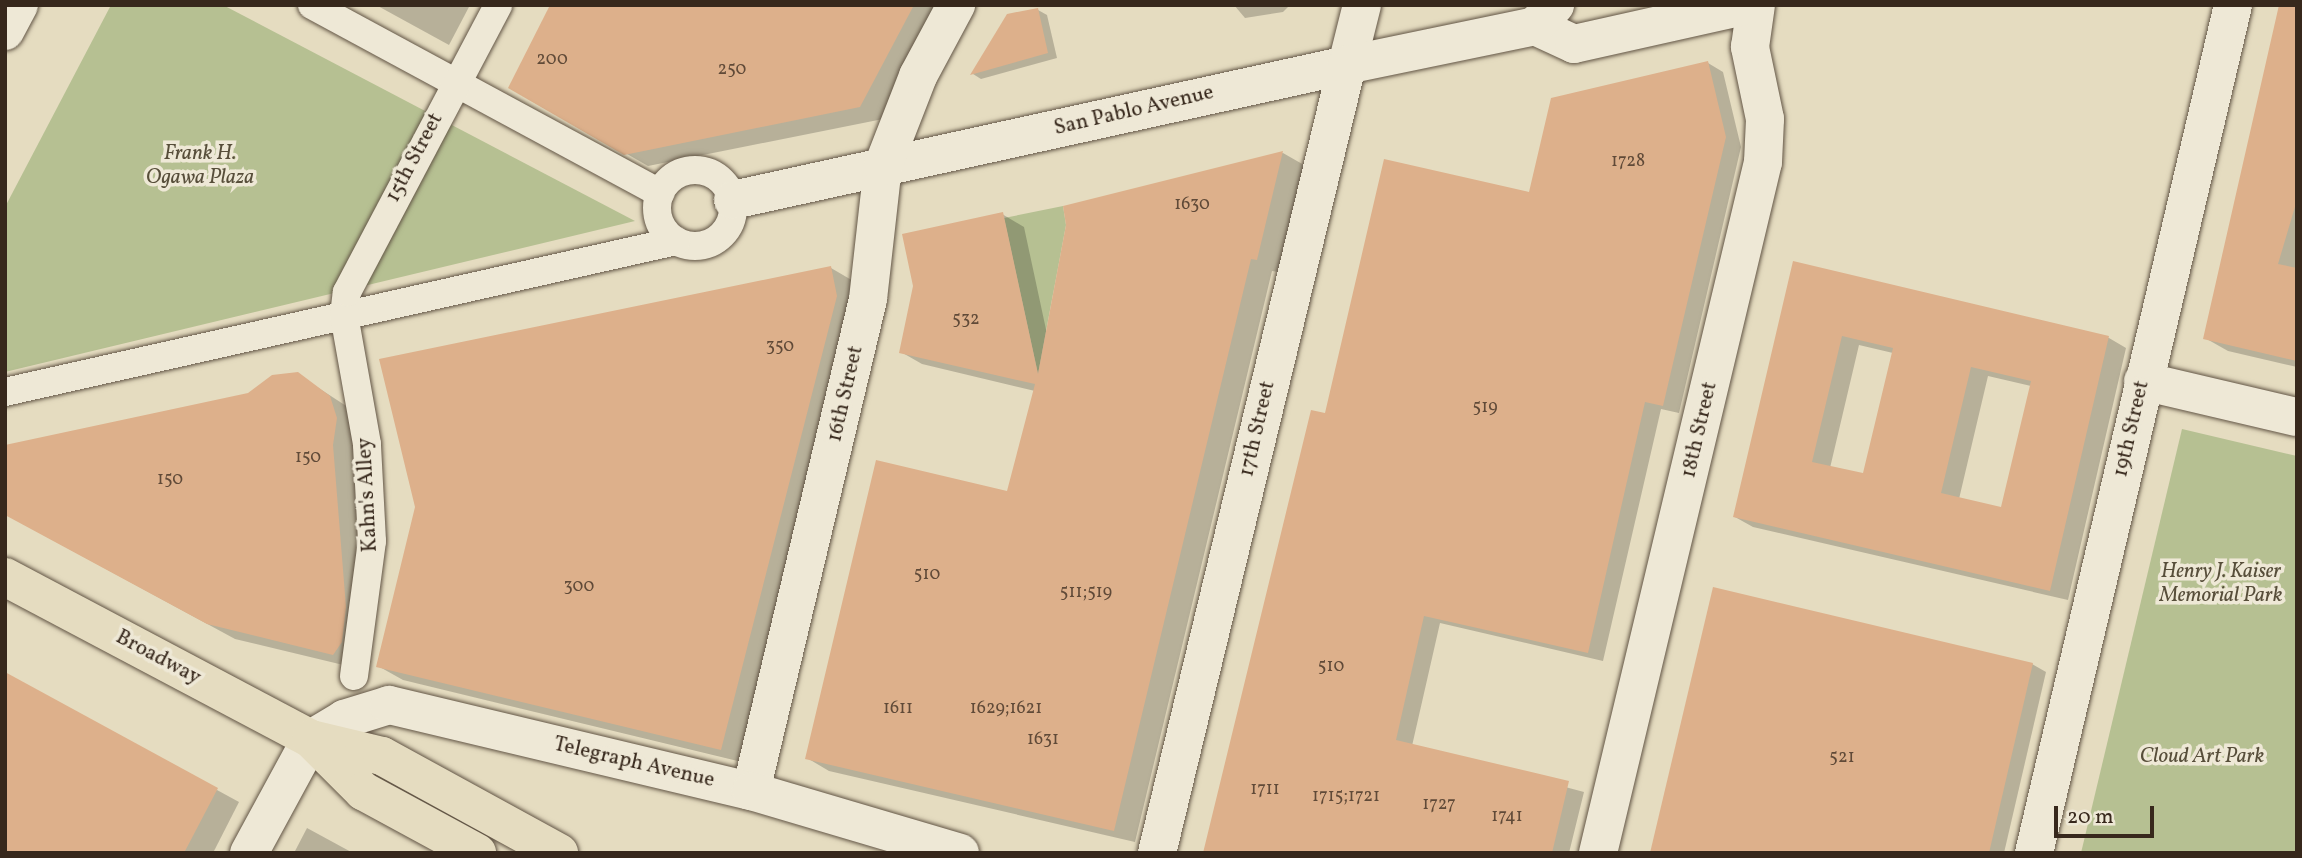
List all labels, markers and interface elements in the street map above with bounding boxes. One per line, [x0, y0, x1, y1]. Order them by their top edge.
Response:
house number: 200 [536, 49, 568, 71]
house number: 250 [718, 59, 746, 81]
street label: San Pablo Avenue [1052, 80, 1216, 142]
street label: 15th Street [381, 109, 449, 207]
park label: Frank H. Ogawa Plaza [146, 141, 254, 191]
house number: 1728 [1611, 151, 1645, 173]
house number: 1630 [1174, 194, 1210, 216]
house number: 532 [952, 309, 980, 331]
house number: 350 [766, 336, 794, 358]
street label: 16th Street [823, 343, 869, 445]
street label: 19th Street [2109, 378, 2155, 480]
street label: 17th Street [1235, 379, 1281, 479]
street label: 18th Street [1677, 379, 1723, 481]
house number: 519 [1473, 397, 1497, 419]
street label: Kahn's Alley [352, 437, 384, 553]
house number: 150 [295, 447, 321, 469]
house number: 150 [157, 469, 183, 491]
park label: Henry J. Kaiser Memorial Park [2160, 559, 2282, 609]
house number: 510 [914, 564, 940, 586]
house number: 300 [564, 576, 594, 598]
house number: 511;519 [1060, 582, 1112, 604]
street label: Broadway [111, 625, 205, 691]
house number: 510 [1318, 656, 1344, 678]
house number: 1611 [883, 698, 913, 720]
house number: 1629;1621 [970, 698, 1042, 720]
house number: 1631 [1027, 729, 1059, 751]
street label: Telegraph Avenue [551, 732, 717, 794]
park label: Cloud Art Park [2140, 744, 2264, 770]
house number: 521 [1829, 747, 1855, 769]
house number: 1711 [1250, 779, 1280, 801]
house number: 1715;1721 [1312, 786, 1380, 808]
scale bar [2057, 792, 2157, 836]
house number: 1727 [1422, 794, 1456, 816]
text: 20 m [2067, 803, 2113, 832]
house number: 1741 [1491, 806, 1523, 828]

